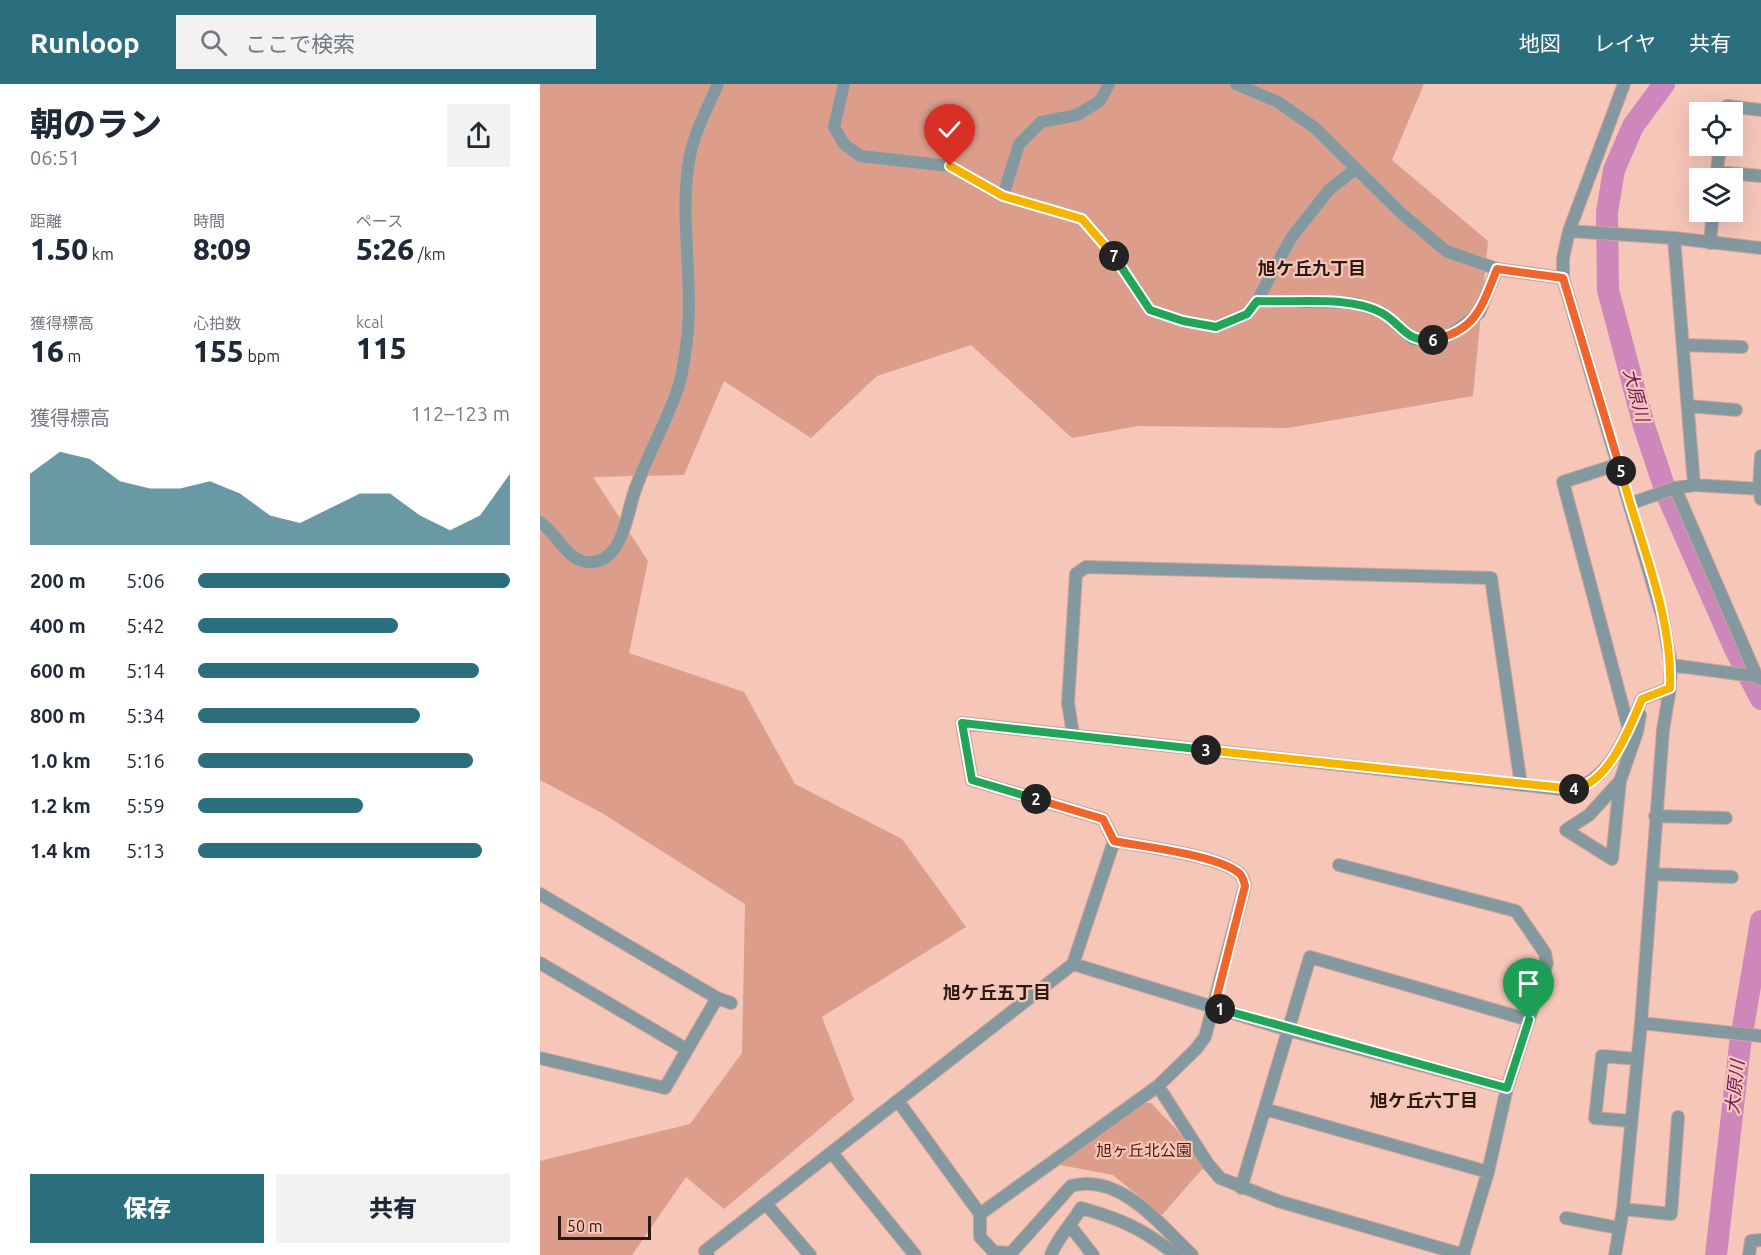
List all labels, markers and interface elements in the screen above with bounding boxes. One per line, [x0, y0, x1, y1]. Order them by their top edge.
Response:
search box [176, 15, 596, 69]
icon: search [197, 26, 230, 59]
text: Runloop [30, 27, 140, 58]
text: ここで検索 [245, 31, 355, 56]
text: 地図 [1519, 31, 1561, 55]
text: レイヤ [1594, 31, 1656, 55]
text: 共有 [1689, 31, 1731, 55]
map controls [1689, 102, 1743, 222]
button: locate [1689, 102, 1743, 156]
button: share [447, 104, 510, 167]
pin [924, 104, 975, 166]
text: 朝のラン [30, 105, 162, 142]
icon: check [933, 113, 966, 146]
text: 06:51 [30, 146, 80, 169]
button: layers [1689, 168, 1743, 222]
text: 距離 [30, 212, 62, 230]
text: 時間 [193, 212, 225, 230]
text: ペース [356, 212, 403, 230]
text: 1.50 [30, 232, 88, 266]
text: 8:09 [193, 232, 251, 266]
text: 5:26 [356, 232, 414, 266]
pin: 7 [1099, 241, 1129, 271]
text: km [88, 245, 114, 263]
text: /km [414, 245, 446, 263]
text: 7 [1109, 247, 1119, 265]
district label: 旭ケ丘九丁目 [1258, 258, 1366, 278]
text: kcal [356, 313, 384, 331]
text: 獲得標高 [30, 314, 94, 332]
text: 心拍数 [193, 314, 241, 332]
pin: 6 [1418, 325, 1448, 355]
text: 115 [356, 331, 407, 365]
text: 6 [1428, 331, 1438, 349]
text: 16 [30, 334, 64, 368]
text: 155 [193, 334, 244, 368]
text: m [64, 347, 81, 365]
text: bpm [244, 347, 280, 365]
water label: 大原川 [1620, 366, 1654, 425]
text: 112–123 m [411, 402, 510, 425]
text: 獲得標高 [30, 406, 110, 429]
pin: 5 [1606, 456, 1636, 486]
text: 5 [1616, 462, 1626, 480]
text: 200 m [30, 569, 86, 592]
text: 5:06 [126, 569, 165, 592]
text: 400 m [30, 614, 86, 637]
text: 5:42 [126, 614, 165, 637]
text: 600 m [30, 659, 86, 682]
text: 5:14 [126, 659, 165, 682]
text: 800 m [30, 704, 86, 727]
text: 5:34 [126, 704, 165, 727]
pin: 3 [1191, 735, 1221, 765]
text: 3 [1201, 741, 1211, 759]
text: 1.0 km [30, 749, 91, 772]
text: 5:16 [126, 749, 165, 772]
pin: 4 [1559, 774, 1589, 804]
text: 4 [1569, 780, 1579, 798]
pin: 2 [1021, 784, 1051, 814]
text: 2 [1031, 790, 1041, 808]
text: 1.2 km [30, 794, 91, 817]
text: 5:59 [126, 794, 165, 817]
text: 1.4 km [30, 839, 91, 862]
text: 5:13 [126, 839, 165, 862]
pin [1503, 958, 1554, 1020]
icon: arrive [1512, 967, 1545, 1000]
district label: 旭ケ丘五丁目 [943, 982, 1051, 1002]
pin: 1 [1205, 994, 1235, 1024]
text: 1 [1215, 1000, 1225, 1018]
water label: 大原川 [1721, 1057, 1747, 1115]
district label: 旭ケ丘六丁目 [1370, 1090, 1478, 1110]
park label: 旭ヶ丘北公園 [1096, 1141, 1192, 1159]
button: 保存 [30, 1174, 264, 1243]
button: 共有 [276, 1174, 510, 1243]
scale bar [558, 1213, 651, 1240]
text: 50 m [567, 1217, 603, 1235]

